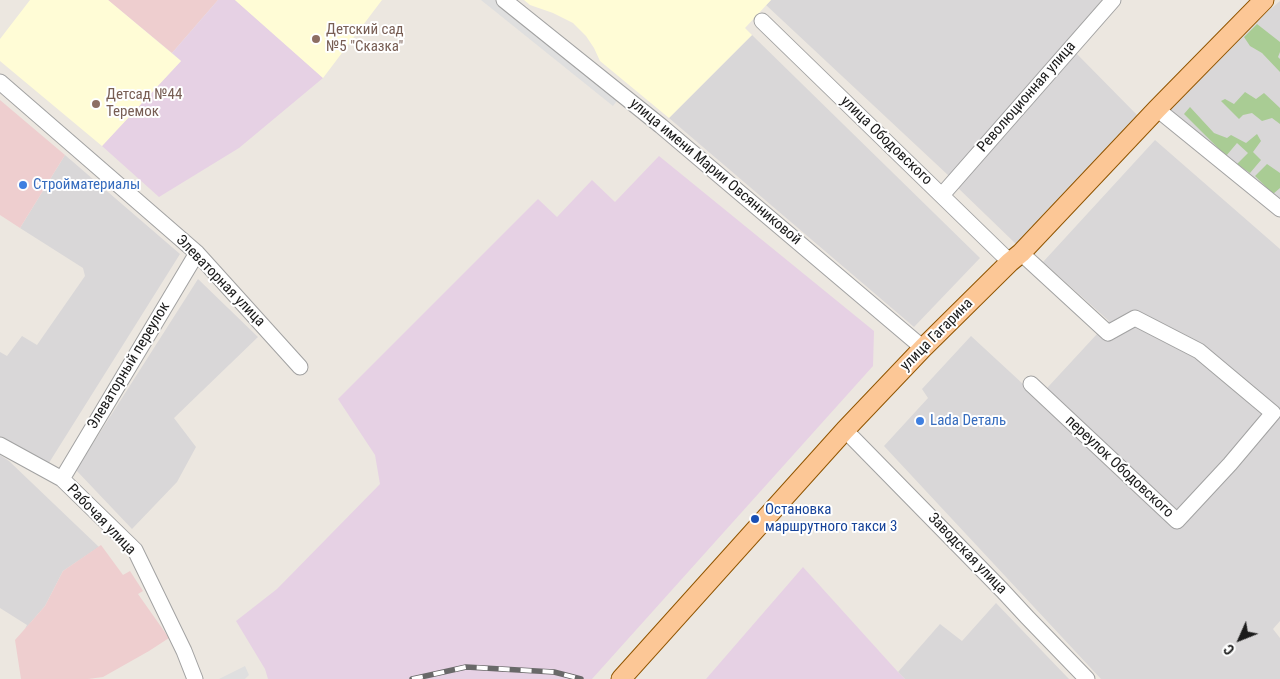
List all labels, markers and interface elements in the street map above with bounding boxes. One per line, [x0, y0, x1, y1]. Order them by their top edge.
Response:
place label: Детский сад №5 "Сказка" [326, 21, 404, 56]
marker: Детский сад №5 "Сказка" [310, 33, 322, 45]
street label: Революционная улица [974, 38, 1080, 156]
place label: Детсад №44 Теремок [106, 86, 182, 121]
street label: улица Ободовского [836, 93, 936, 189]
street label: улица имени Марии Овсянниковой [626, 95, 804, 249]
marker: Детсад №44 Теремок [90, 98, 102, 110]
place label: Стройматериалы [33, 176, 140, 194]
marker: Стройматериалы [17, 179, 29, 191]
street label: Элеваторная улица [172, 231, 268, 331]
street label: улица Гагарина [897, 295, 977, 375]
street label: Элеваторный переулок [84, 299, 174, 433]
place label: Lada Dеталь [930, 412, 1006, 430]
street label: переулок Ободовского [1061, 412, 1177, 522]
marker: Lada Dеталь [914, 415, 926, 427]
street label: Рабочая улица [63, 481, 139, 559]
place label: Остановка маршрутного такси 3 [765, 501, 897, 536]
street label: Заводская улица [924, 510, 1010, 598]
marker: Остановка маршрутного такси 3 [749, 513, 761, 525]
north arrow [1215, 614, 1265, 664]
text: С [1221, 641, 1238, 658]

